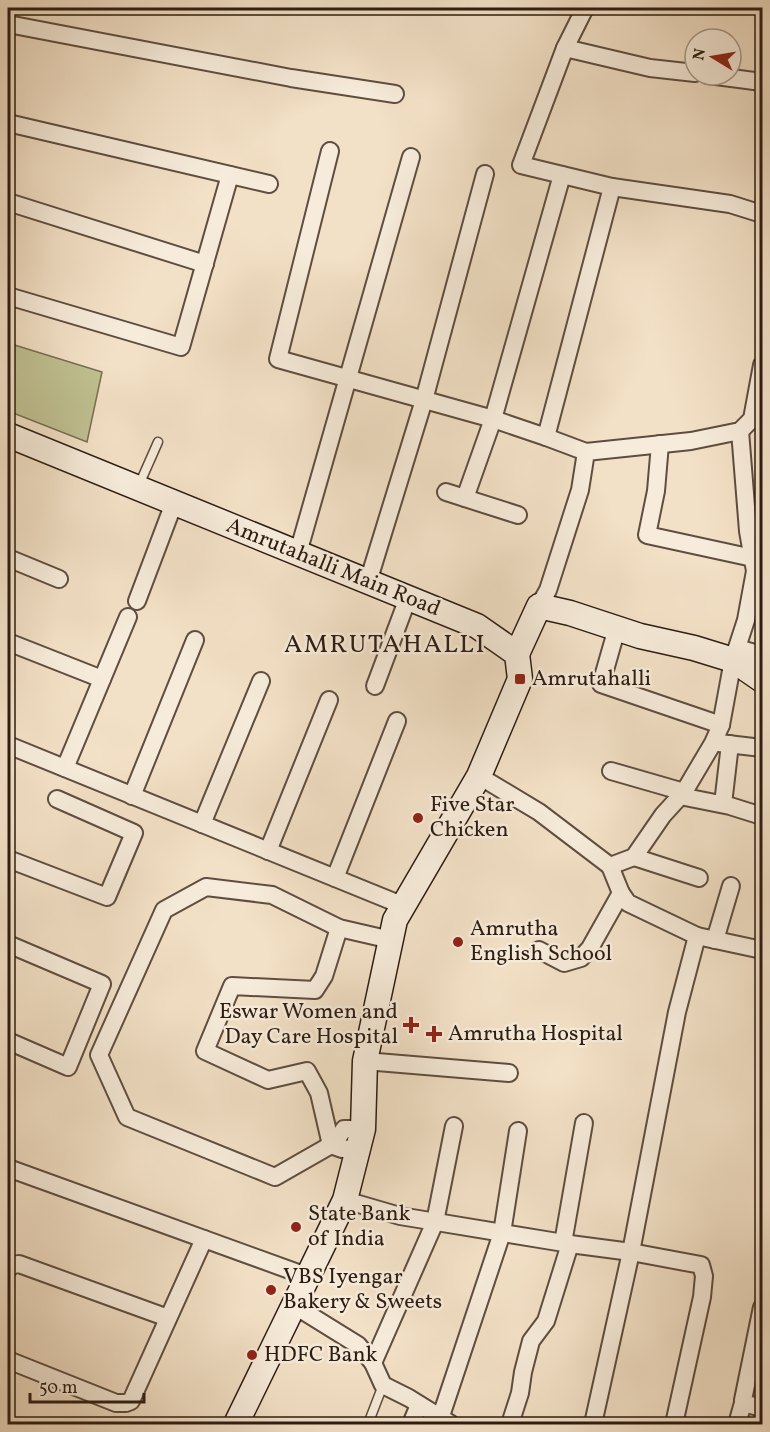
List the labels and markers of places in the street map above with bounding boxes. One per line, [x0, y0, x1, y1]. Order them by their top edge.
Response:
place label: Amrutahalli [532, 664, 651, 695]
marker: Amrutahalli [513, 672, 527, 686]
place label: Five Star Chicken [430, 790, 515, 846]
marker: Five Star Chicken [411, 811, 425, 825]
place label: Amrutha English School [470, 914, 612, 970]
marker: Amrutha English School [451, 935, 465, 949]
place label: Eswar Women and Day Care Hospital [219, 997, 398, 1053]
marker: Eswar Women and Day Care Hospital [402, 1016, 420, 1034]
place label: Amrutha Hospital [448, 1019, 623, 1050]
marker: Amrutha Hospital [425, 1025, 443, 1043]
place label: State Bank of India [308, 1199, 411, 1255]
marker: State Bank of India [289, 1220, 303, 1234]
place label: VBS Iyengar Bakery & Sweets [283, 1262, 442, 1318]
marker: VBS Iyengar Bakery & Sweets [264, 1283, 278, 1297]
place label: HDFC Bank [264, 1340, 378, 1371]
marker: HDFC Bank [245, 1348, 259, 1362]

